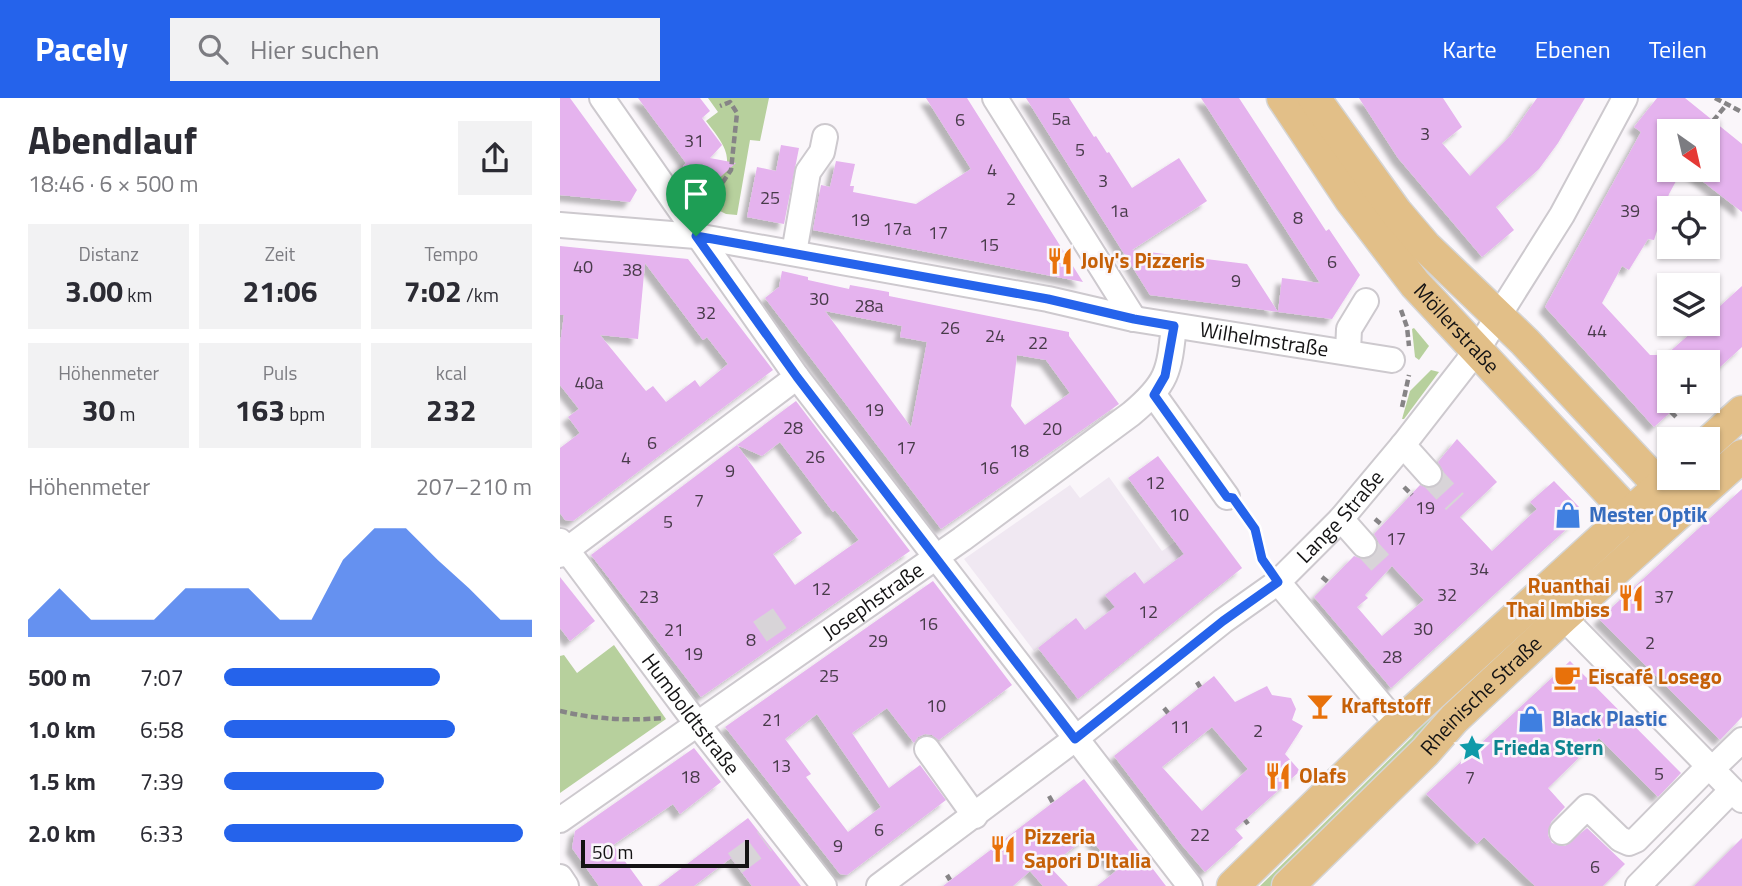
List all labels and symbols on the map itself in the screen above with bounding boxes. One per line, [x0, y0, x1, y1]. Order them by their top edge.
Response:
house number: 5a [1051, 105, 1071, 132]
house number: 6 [955, 106, 965, 133]
north arrow [1657, 119, 1720, 182]
house number: 3 [1420, 120, 1430, 147]
house number: 31 [684, 127, 704, 154]
house number: 5 [1075, 136, 1085, 163]
house number: 4 [987, 156, 997, 183]
pin [666, 164, 726, 236]
house number: 3 [1098, 167, 1108, 194]
house number: 25 [760, 184, 780, 211]
house number: 2 [1006, 185, 1016, 212]
house number: 1a [1109, 197, 1129, 224]
house number: 39 [1620, 197, 1640, 224]
house number: 8 [1293, 204, 1303, 231]
house number: 19 [850, 206, 870, 233]
house number: 17a [882, 215, 912, 242]
house number: 17 [928, 219, 948, 246]
house number: 15 [979, 231, 999, 258]
place label: Joly's Pizzeris [1081, 244, 1205, 276]
restaurant icon: Joly's Pizzeris [1045, 246, 1075, 276]
house number: 6 [1327, 248, 1337, 275]
house number: 40 [573, 253, 593, 280]
house number: 38 [622, 256, 642, 283]
house number: 9 [1231, 267, 1241, 294]
street label: Möllerstraße [1407, 275, 1508, 380]
house number: 30 [809, 285, 829, 312]
house number: 28a [854, 292, 884, 319]
house number: 32 [696, 299, 716, 326]
street label: Wilhelmstraße [1197, 313, 1331, 365]
house number: 26 [940, 314, 960, 341]
house number: 44 [1587, 317, 1607, 344]
house number: 24 [985, 322, 1005, 349]
house number: 22 [1028, 329, 1048, 356]
house number: 40a [574, 369, 604, 396]
house number: 19 [864, 396, 884, 423]
house number: 28 [783, 414, 803, 441]
house number: 20 [1042, 415, 1062, 442]
house number: 6 [647, 429, 657, 456]
house number: 17 [896, 434, 916, 461]
house number: 18 [1009, 437, 1029, 464]
house number: 26 [805, 443, 825, 470]
house number: 4 [621, 444, 631, 471]
house number: 16 [979, 454, 999, 481]
house number: 9 [725, 457, 735, 484]
street label: Lange Straße [1288, 462, 1391, 570]
house number: 12 [1145, 469, 1165, 496]
house number: 7 [694, 487, 704, 514]
house number: 19 [1415, 494, 1435, 521]
place label: Mester Optik [1589, 498, 1707, 530]
shop icon: Mester Optik [1553, 500, 1583, 530]
house number: 10 [1169, 501, 1189, 528]
house number: 5 [663, 508, 673, 535]
house number: 17 [1386, 525, 1406, 552]
street label: Josephstraße [815, 554, 930, 647]
house number: 34 [1469, 555, 1489, 582]
place label: Ruanthai Thai Imbiss [1506, 569, 1610, 625]
house number: 12 [811, 575, 831, 602]
house number: 32 [1437, 581, 1457, 608]
house number: 23 [639, 583, 659, 610]
restaurant icon: Ruanthai Thai Imbiss [1616, 583, 1646, 613]
house number: 37 [1654, 583, 1674, 610]
house number: 12 [1138, 598, 1158, 625]
house number: 16 [918, 610, 938, 637]
house number: 30 [1413, 615, 1433, 642]
house number: 21 [664, 616, 684, 643]
house number: 8 [746, 626, 756, 653]
house number: 29 [868, 627, 888, 654]
street label: Rheinische Straße [1412, 628, 1548, 762]
house number: 2 [1645, 629, 1655, 656]
house number: 19 [683, 640, 703, 667]
house number: 28 [1382, 643, 1402, 670]
street label: Humboldtstraße [634, 646, 748, 781]
place label: Eiscafé Losego [1588, 660, 1722, 692]
house number: 25 [819, 662, 839, 689]
cafe icon: Eiscafé Losego [1552, 662, 1582, 692]
place label: Kraftstoff [1341, 689, 1431, 721]
bar icon: Kraftstoff [1305, 691, 1335, 721]
house number: 10 [926, 692, 946, 719]
place label: Black Plastic [1552, 702, 1667, 734]
shop icon: Black Plastic [1516, 704, 1546, 734]
house number: 21 [762, 706, 782, 733]
house number: 11 [1170, 713, 1190, 740]
house number: 2 [1253, 717, 1263, 744]
place label: Frieda Stern [1493, 731, 1604, 763]
place icon: Frieda Stern [1457, 733, 1487, 763]
house number: 13 [771, 752, 791, 779]
place label: Olafs [1299, 759, 1347, 791]
house number: 5 [1654, 760, 1664, 787]
restaurant icon: Olafs [1263, 761, 1293, 791]
house number: 18 [680, 763, 700, 790]
house number: 7 [1465, 764, 1475, 791]
house number: 6 [874, 816, 884, 843]
place label: Pizzeria Sapori D'Italia [1024, 820, 1151, 876]
house number: 22 [1190, 821, 1210, 848]
house number: 9 [833, 832, 843, 859]
restaurant icon: Pizzeria Sapori D'Italia [988, 834, 1018, 864]
scale bar [581, 837, 749, 869]
house number: 6 [1590, 853, 1600, 880]

